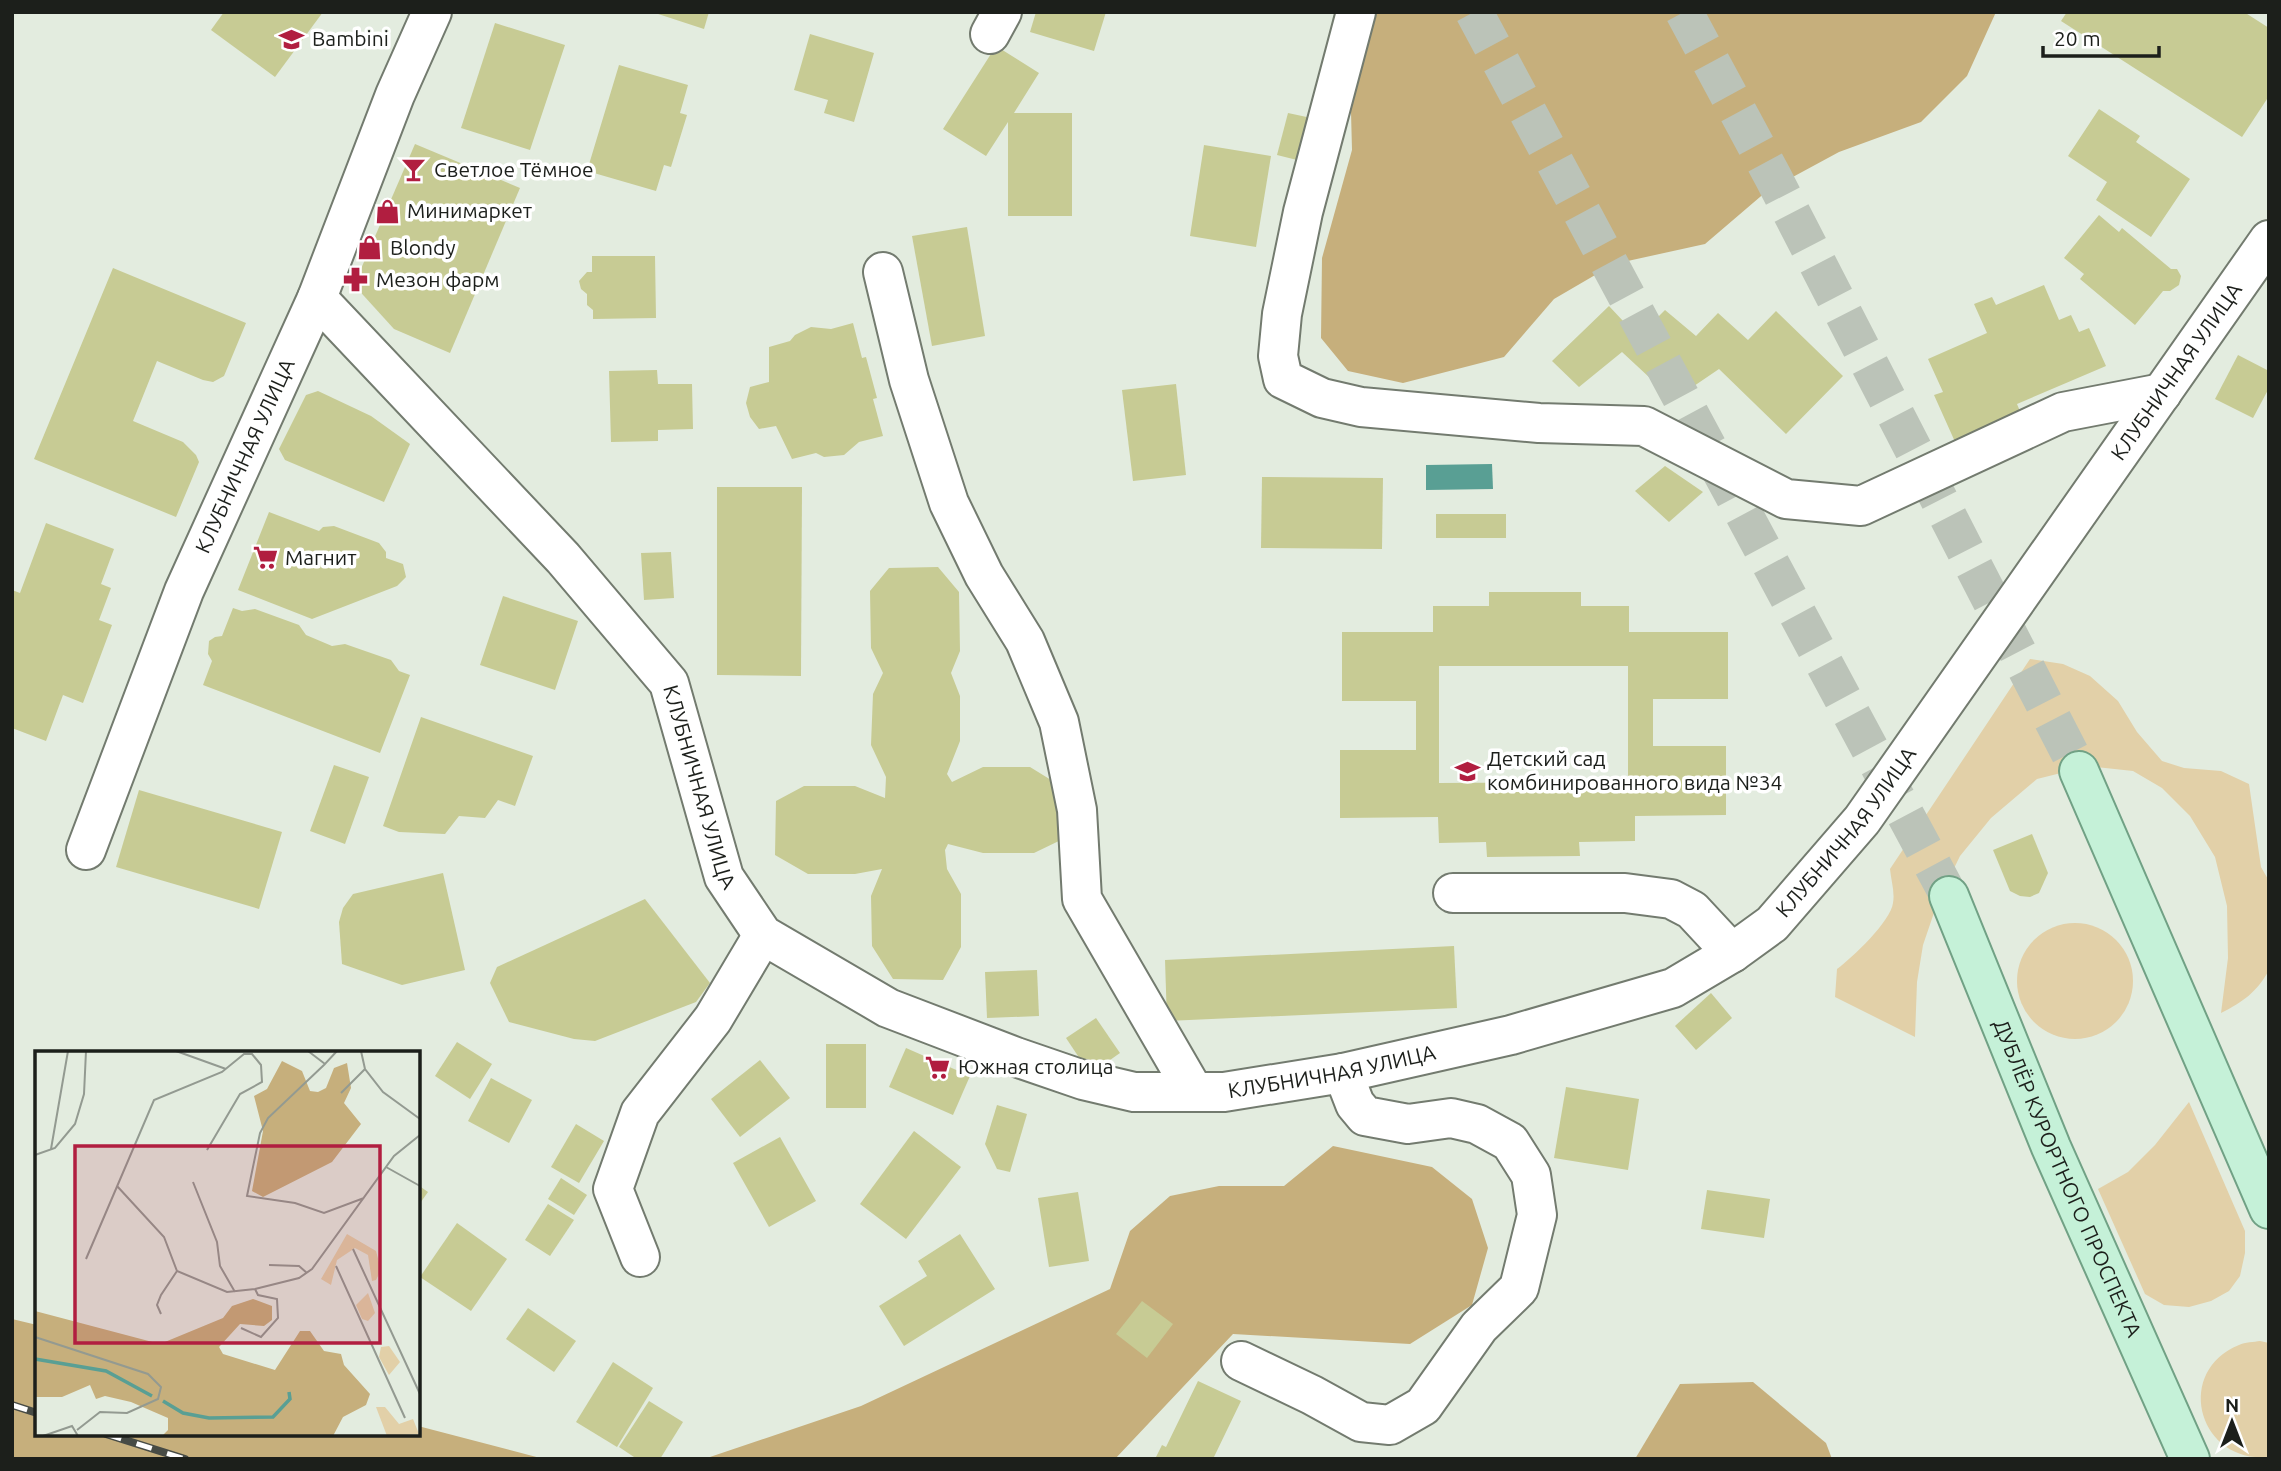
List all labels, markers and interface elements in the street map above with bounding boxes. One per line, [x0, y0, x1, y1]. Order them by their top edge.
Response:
scale bar [2043, 14, 2158, 58]
school or university icon: Bambini [278, 25, 306, 53]
place label: Bambini [312, 26, 389, 50]
text: 20 m [2054, 26, 2101, 50]
bar icon: Светлое Тёмное [400, 156, 428, 184]
place label: Светлое Тёмное [434, 157, 594, 181]
shop icon: Минимаркет [373, 197, 401, 225]
place label: Минимаркет [407, 198, 533, 222]
shop icon: Blondy [356, 234, 384, 262]
place label: Blondy [390, 235, 456, 259]
pharmacy icon: Мезон фарм [342, 266, 370, 294]
place label: Мезон фарм [376, 267, 500, 291]
street label: КЛУБНИЧНАЯ УЛИЦА [2105, 278, 2246, 464]
street label: КЛУБНИЧНАЯ УЛИЦА [190, 354, 299, 557]
supermarket icon: Магнит [251, 544, 279, 572]
place label: Магнит [285, 545, 357, 569]
street label: КЛУБНИЧНАЯ УЛИЦА [659, 682, 742, 893]
street label: КЛУБНИЧНАЯ УЛИЦА [1770, 742, 1921, 922]
place label: Детский сад комбинированного вида №34 [1487, 746, 1782, 794]
school or university icon: Детский сад комбинированного вида №34 [1453, 757, 1481, 785]
street label: ДУБЛЁР КУРОРТНОГО ПРОСПЕКТА [1989, 1015, 2147, 1341]
street label: КЛУБНИЧНАЯ УЛИЦА [1226, 1039, 1438, 1102]
inset map [35, 1051, 420, 1436]
supermarket icon: Южная столица [924, 1053, 952, 1081]
place label: Южная столица [958, 1054, 1114, 1078]
north arrow [2197, 1387, 2267, 1457]
text: N [2225, 1394, 2239, 1416]

